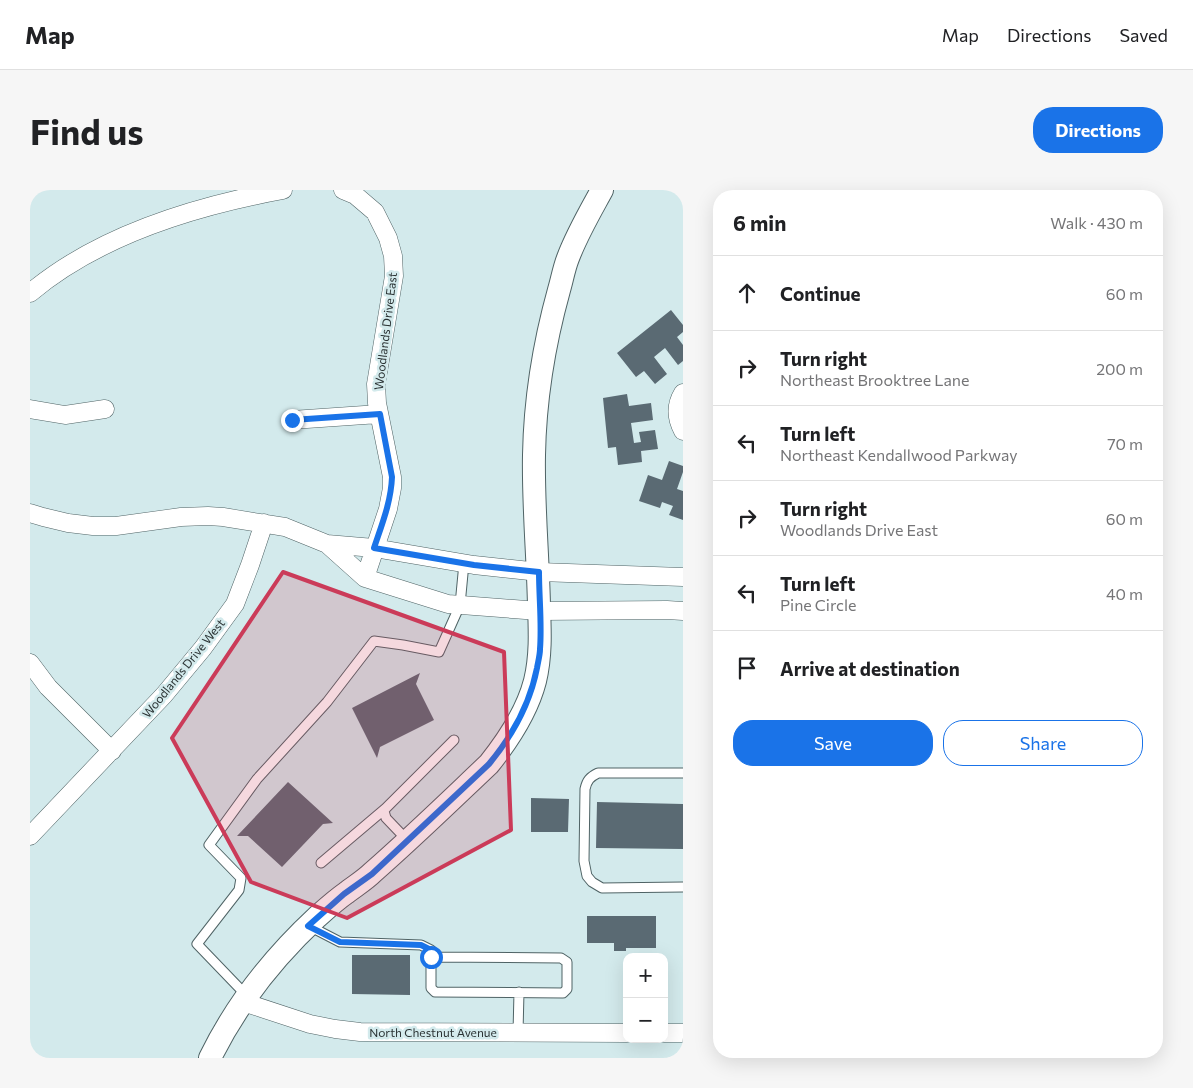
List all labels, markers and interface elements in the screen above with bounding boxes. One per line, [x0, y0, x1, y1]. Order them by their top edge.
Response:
text: Map [25, 20, 75, 49]
text: Map [942, 24, 979, 46]
text: Directions [1007, 24, 1091, 46]
text: Saved [1119, 24, 1168, 46]
button: Directions [1033, 107, 1163, 153]
text: Find us [30, 109, 144, 152]
text: 6 min [733, 210, 786, 235]
text: Walk · 430 m [1050, 213, 1143, 232]
street label: Woodlands Drive East [371, 271, 399, 391]
icon: ahead [733, 279, 761, 307]
text: Continue [780, 282, 860, 305]
text: 60 m [1106, 284, 1143, 303]
text: Turn right [780, 347, 867, 370]
icon: right [733, 354, 761, 382]
text: 200 m [1096, 359, 1143, 378]
text: Northeast Brooktree Lane [780, 370, 969, 389]
route end [281, 409, 304, 432]
text: Turn left [780, 422, 855, 445]
icon: left [733, 429, 761, 457]
text: 70 m [1107, 434, 1143, 453]
text: Northeast Kendallwood Parkway [780, 445, 1017, 464]
text: Turn right [780, 497, 867, 520]
icon: right [733, 504, 761, 532]
text: 60 m [1106, 509, 1143, 528]
text: Woodlands Drive East [780, 520, 938, 539]
text: Turn left [780, 572, 855, 595]
icon: left [733, 579, 761, 607]
text: 40 m [1106, 584, 1143, 603]
text: Pine Circle [780, 595, 856, 614]
street label: Woodlands Drive West [139, 616, 227, 720]
icon: arrive [733, 654, 761, 682]
text: Arrive at destination [780, 657, 960, 680]
button: Save [733, 720, 933, 766]
button: Share [943, 720, 1143, 766]
route start [420, 946, 443, 969]
map controls [623, 953, 668, 1043]
button: + [623, 953, 668, 998]
button: − [623, 998, 668, 1043]
street label: North Chestnut Avenue [369, 1025, 497, 1039]

